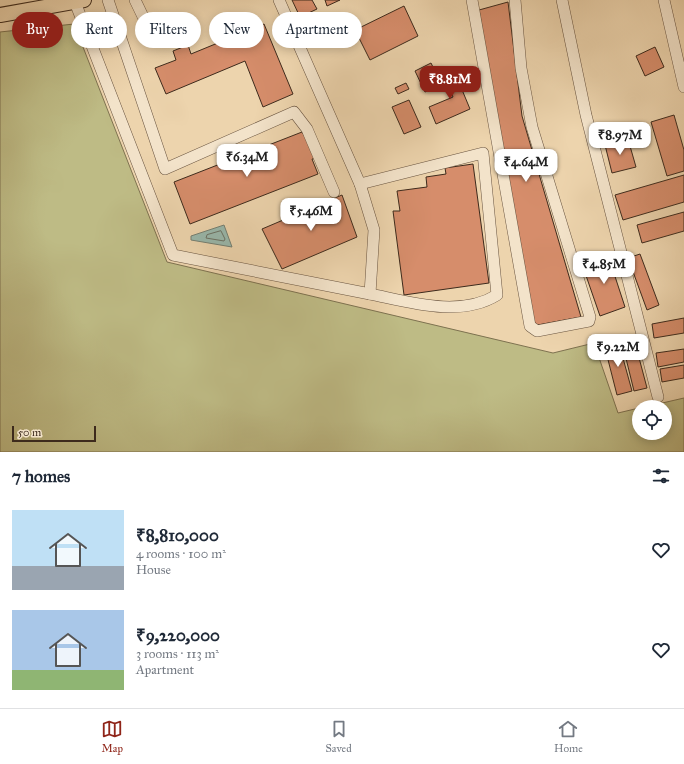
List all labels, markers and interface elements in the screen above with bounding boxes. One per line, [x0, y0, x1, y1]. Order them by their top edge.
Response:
chip: Buy [12, 12, 63, 48]
chip: Rent [71, 12, 127, 48]
chip: Filters [135, 12, 201, 48]
chip: New [209, 12, 264, 48]
chip: Apartment [272, 12, 362, 48]
pin: ₹8.81M [417, 66, 483, 100]
text: ₹8.81M [429, 71, 471, 87]
pin: ₹8.97M [587, 122, 653, 156]
text: ₹8.97M [598, 127, 642, 143]
pin: ₹6.34M [214, 144, 280, 178]
text: ₹6.34M [226, 149, 268, 165]
pin: ₹4.64M [493, 149, 559, 183]
text: ₹4.64M [504, 154, 549, 170]
pin: ₹5.46M [278, 198, 344, 232]
text: ₹5.46M [289, 203, 333, 219]
pin: ₹4.85M [571, 251, 637, 285]
text: ₹4.85M [582, 256, 626, 272]
pin: ₹9.22M [585, 334, 651, 368]
text: ₹9.22M [596, 339, 640, 355]
map controls [632, 400, 672, 440]
button: locate [632, 400, 672, 440]
scale bar [12, 424, 96, 443]
text: 50 m [18, 426, 41, 439]
icon: filters [650, 465, 672, 487]
text: 7 homes [12, 466, 70, 487]
text: ₹8,810,000 [136, 525, 219, 546]
icon: home [44, 526, 92, 574]
icon: heart [650, 539, 672, 561]
text: 4 rooms · 100 m² [136, 546, 226, 562]
text: House [136, 562, 171, 578]
text: ₹9,220,000 [136, 625, 220, 646]
icon: home [44, 626, 92, 674]
icon: heart [650, 639, 672, 661]
text: 3 rooms · 113 m² [136, 646, 219, 662]
text: Apartment [136, 662, 194, 678]
tab: Map [101, 718, 123, 755]
tab: Saved [326, 718, 352, 755]
tab: Home [554, 718, 583, 755]

